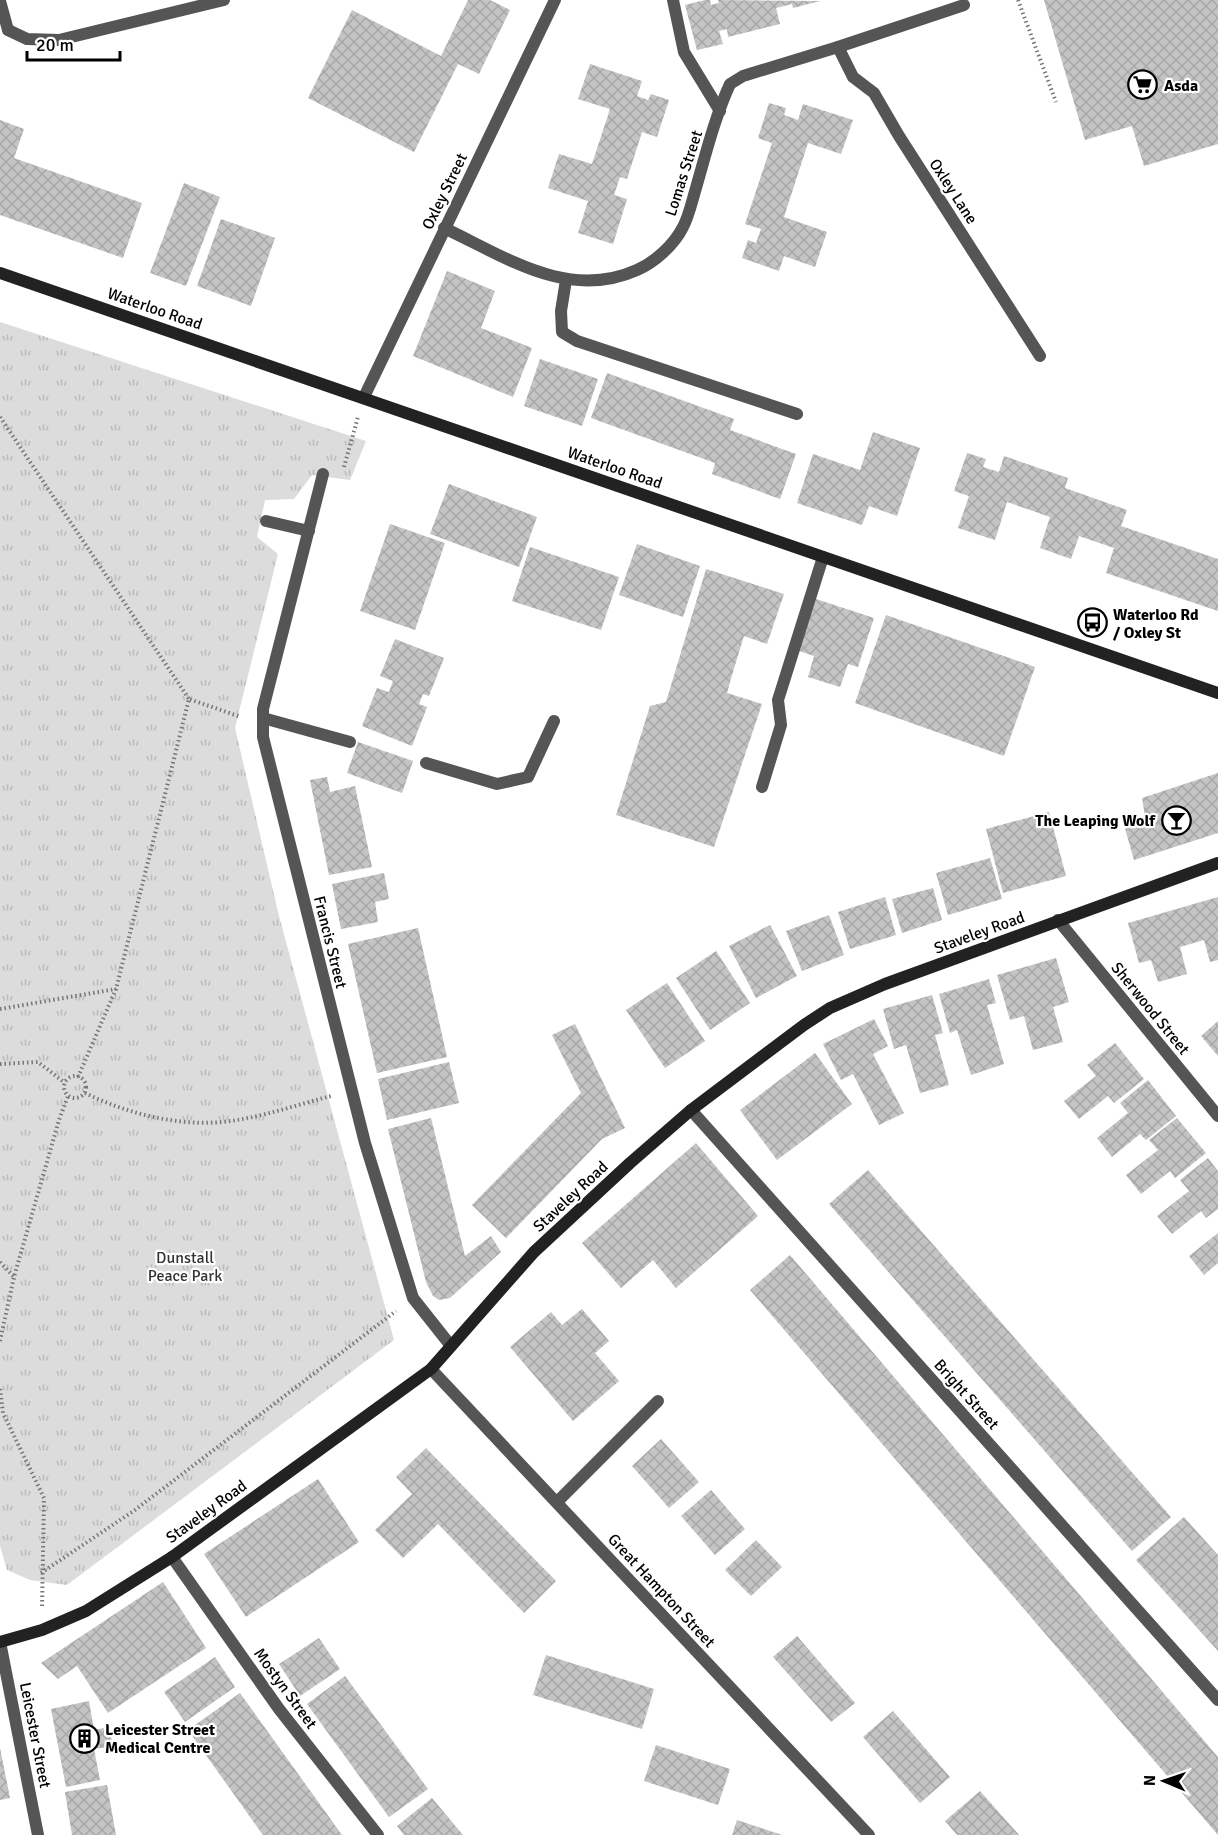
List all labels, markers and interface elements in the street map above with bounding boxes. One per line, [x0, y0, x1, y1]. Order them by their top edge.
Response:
scale bar [27, 24, 120, 62]
text: 20 m [36, 34, 74, 56]
supermarket icon: Asda [1127, 69, 1159, 101]
place label: Asda [1164, 76, 1198, 96]
street label: Lomas Street [661, 127, 707, 219]
street label: Oxley Street [418, 150, 472, 233]
street label: Oxley Lane [925, 155, 982, 228]
street label: Waterloo Road [104, 283, 205, 335]
street label: Waterloo Road [564, 442, 665, 494]
place label: Waterloo Rd / Oxley St [1113, 605, 1199, 643]
bus stop icon: Waterloo Rd / Oxley St [1076, 607, 1108, 639]
bar icon: The Leaping Wolf [1160, 804, 1192, 836]
place label: The Leaping Wolf [1035, 811, 1156, 831]
street label: Francis Street [309, 894, 351, 991]
street label: Staveley Road [931, 907, 1027, 959]
street label: Sherwood Street [1107, 958, 1194, 1059]
street label: Staveley Road [529, 1157, 612, 1236]
park label: Dunstall Peace Park [148, 1248, 222, 1286]
street label: Bright Street [929, 1355, 1003, 1434]
street label: Staveley Road [162, 1476, 251, 1548]
street label: Great Hampton Street [603, 1529, 720, 1652]
street label: Mostyn Street [249, 1644, 322, 1733]
street label: Leicester Street [15, 1681, 55, 1790]
place label: Leicester Street Medical Centre [105, 1720, 215, 1758]
building icon: Leicester Street Medical Centre [68, 1722, 100, 1754]
north arrow [1134, 1751, 1194, 1811]
text: N [1140, 1775, 1160, 1786]

